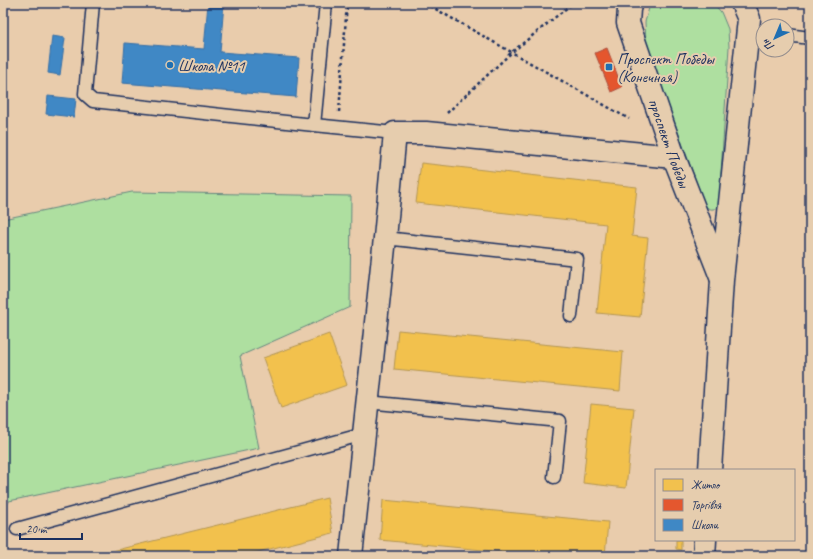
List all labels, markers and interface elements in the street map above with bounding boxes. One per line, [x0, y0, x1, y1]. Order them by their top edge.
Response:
north arrow [755, 18, 795, 58]
text: Пн [758, 35, 777, 54]
place label: Проспект Победы (Конечная) [617, 49, 715, 87]
place label: Школа №11 [178, 56, 246, 76]
marker: Школа №11 [165, 60, 175, 70]
marker: Проспект Победы (Конечная) [604, 62, 614, 72]
street label: проспект Победы [644, 96, 694, 192]
legend [655, 469, 795, 541]
text: Житло [691, 477, 721, 493]
text: Торгівля [691, 497, 722, 513]
scale bar [20, 515, 82, 541]
text: Школи [691, 517, 719, 533]
text: 20 m [26, 521, 48, 537]

